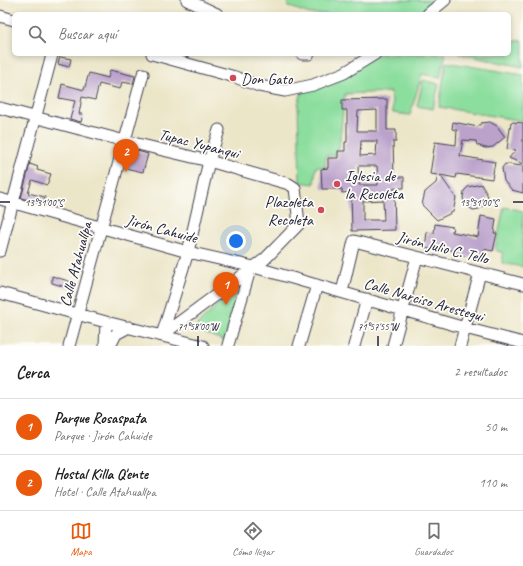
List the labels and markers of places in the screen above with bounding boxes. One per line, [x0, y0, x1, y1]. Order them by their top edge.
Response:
place label: Don Gato [241, 69, 294, 89]
marker: Don Gato [228, 73, 238, 83]
pin: 2 [113, 139, 139, 172]
place label: Iglesia de la Recoleta [345, 166, 405, 204]
marker: Iglesia de la Recoleta [332, 179, 342, 189]
place label: Plazoleta Recoleta [265, 192, 314, 230]
marker: Plazoleta Recoleta [316, 205, 326, 215]
pin: 1 [213, 272, 239, 305]

